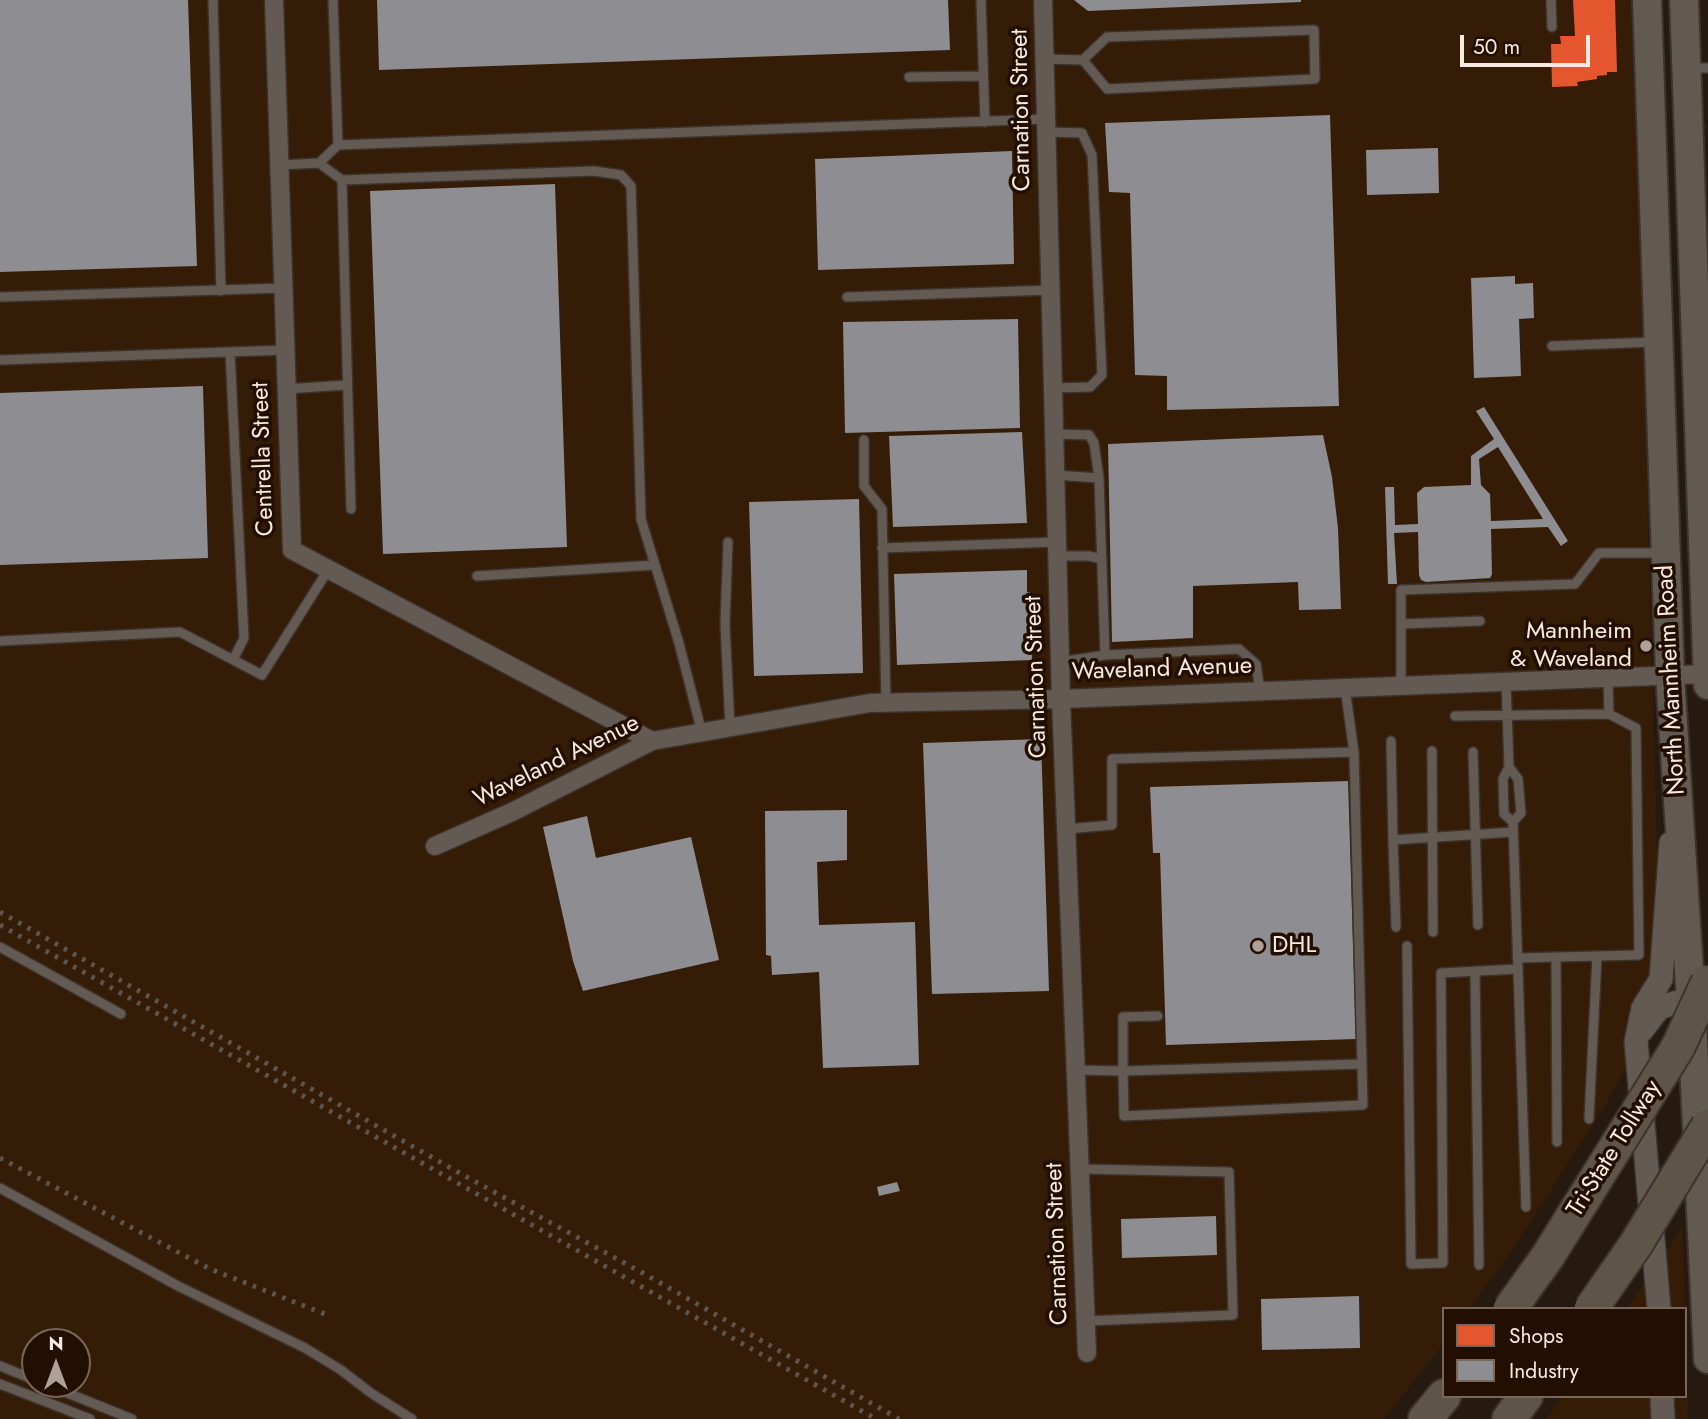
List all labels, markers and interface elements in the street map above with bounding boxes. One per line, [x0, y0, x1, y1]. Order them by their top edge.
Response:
scale bar [1463, 21, 1592, 65]
street label: Carnation Street [1006, 28, 1038, 192]
text: 50 m [1473, 32, 1520, 62]
street label: Centrella Street [247, 381, 281, 537]
street label: North Mannheim Road [1652, 564, 1692, 796]
street label: Carnation Street [1020, 595, 1054, 759]
place label: Mannheim & Waveland [1510, 618, 1632, 674]
marker: Mannheim & Waveland [1638, 638, 1654, 654]
street label: Waveland Avenue [1071, 652, 1253, 688]
street label: Waveland Avenue [470, 709, 644, 815]
place label: DHL [1272, 932, 1316, 960]
marker: DHL [1250, 938, 1266, 954]
street label: Tri-State Tollway [1562, 1075, 1668, 1223]
street label: Carnation Street [1041, 1162, 1075, 1326]
legend [1442, 1307, 1687, 1398]
text: Shops [1509, 1321, 1563, 1351]
north arrow [21, 1328, 91, 1398]
text: N [48, 1330, 64, 1357]
text: Industry [1509, 1356, 1579, 1386]

